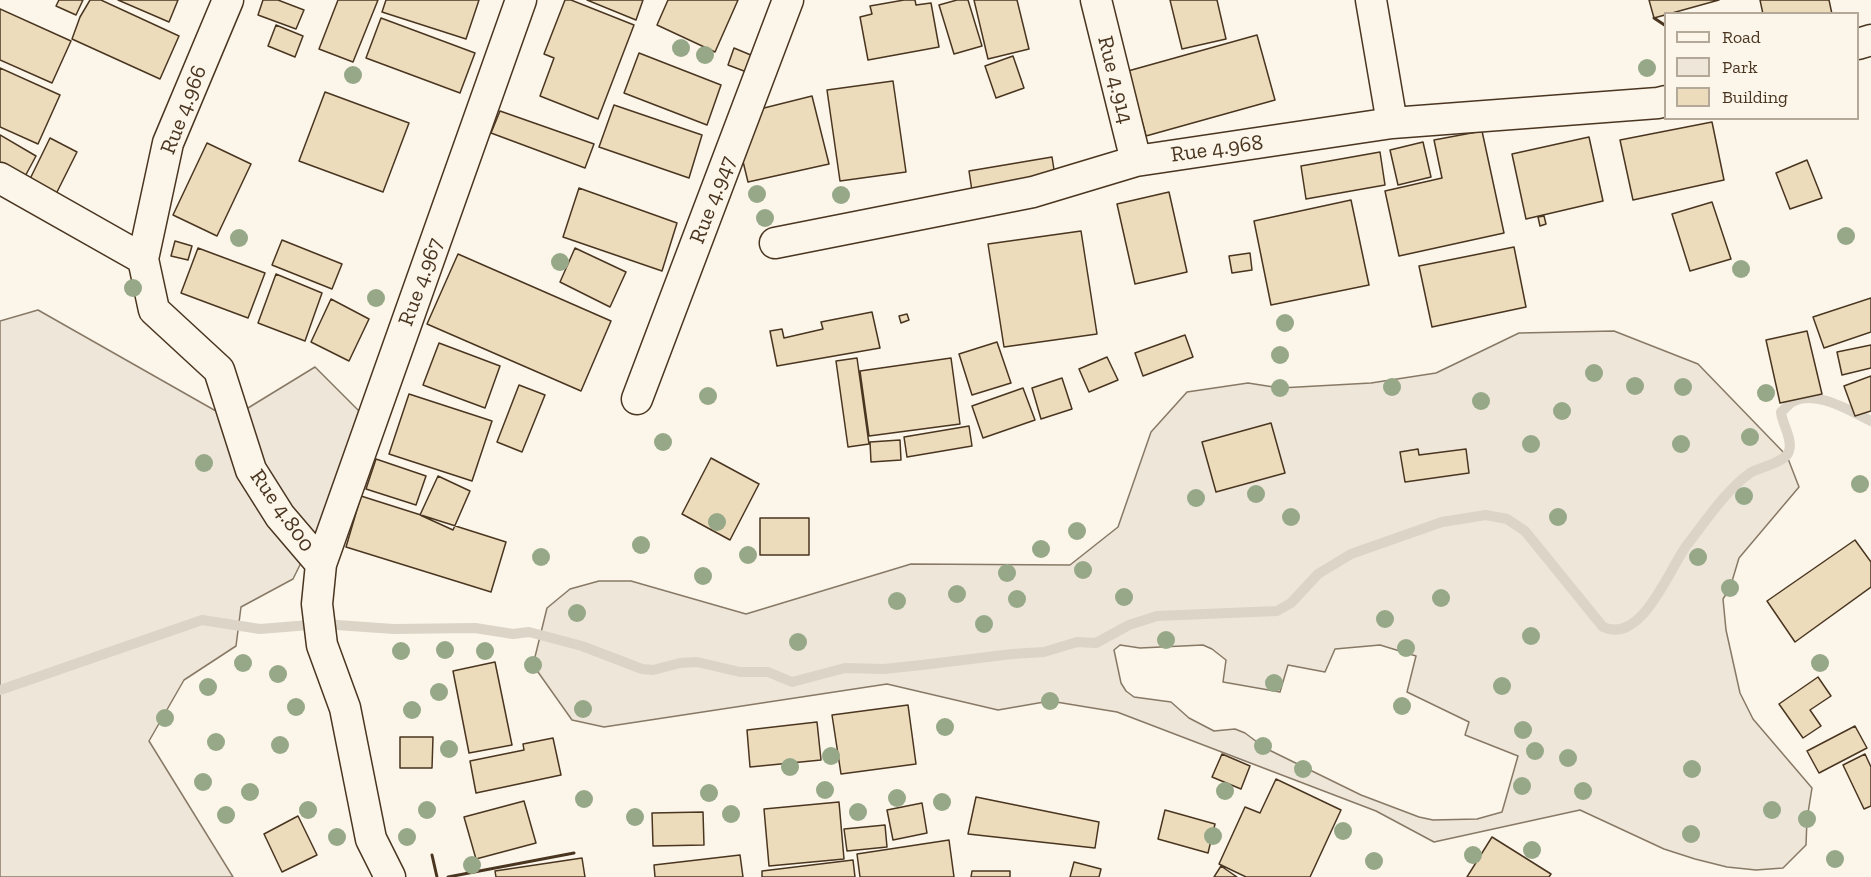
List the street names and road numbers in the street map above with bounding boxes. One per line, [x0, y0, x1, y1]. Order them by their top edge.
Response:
street label: Rue 4.914 [1091, 33, 1139, 127]
street label: Rue 4.966 [155, 62, 213, 158]
street label: Rue 4.968 [1169, 129, 1265, 169]
street label: Rue 4.947 [684, 153, 742, 247]
street label: Rue 4.967 [393, 235, 449, 329]
street label: Rue 4.800 [244, 465, 320, 557]

